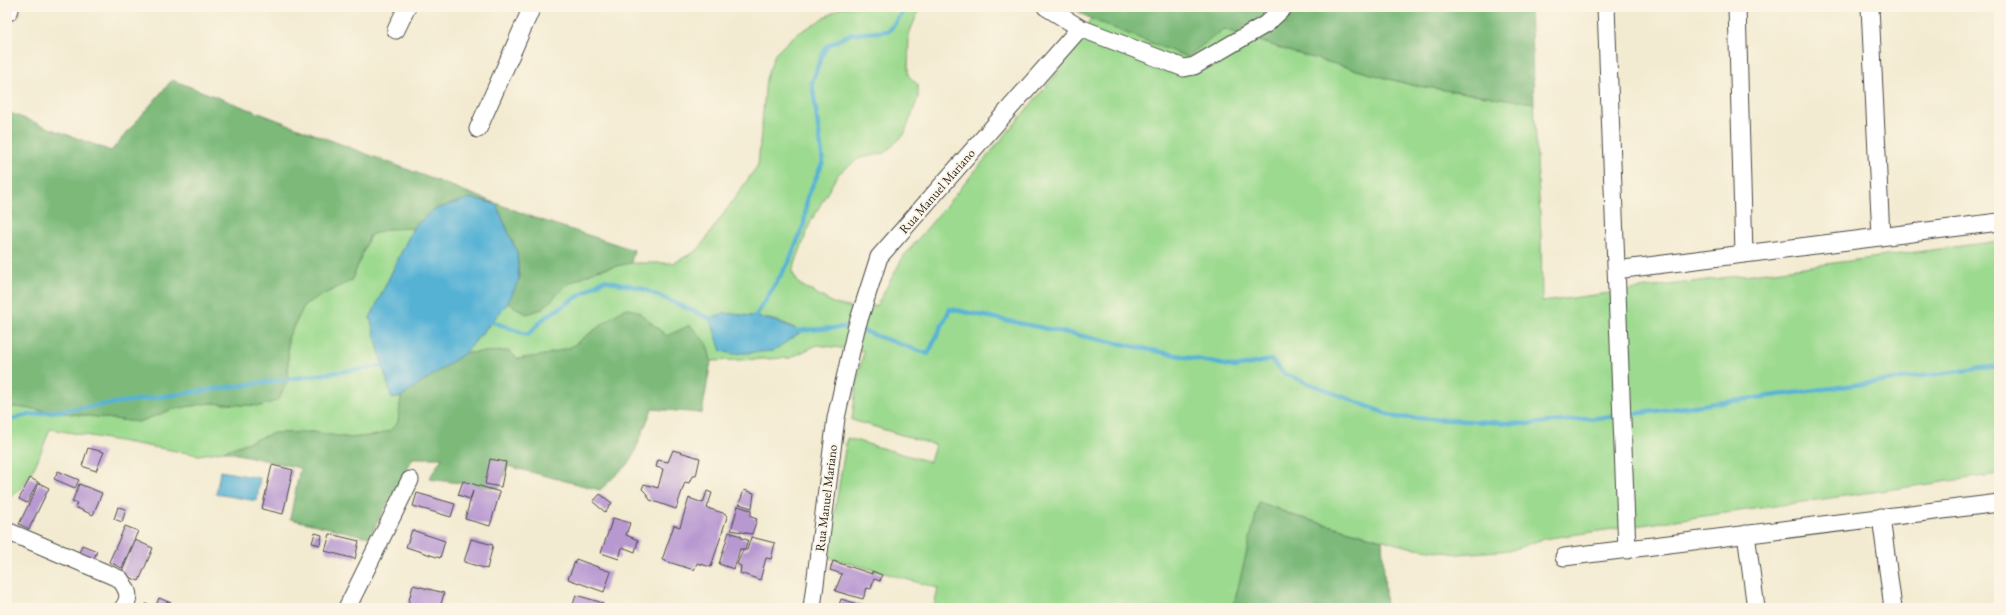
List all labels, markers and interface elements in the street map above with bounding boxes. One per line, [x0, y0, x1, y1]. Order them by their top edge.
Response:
street label: Rua Manuel Mariano [895, 145, 979, 237]
street label: Rua Manuel Mariano [811, 444, 841, 552]

